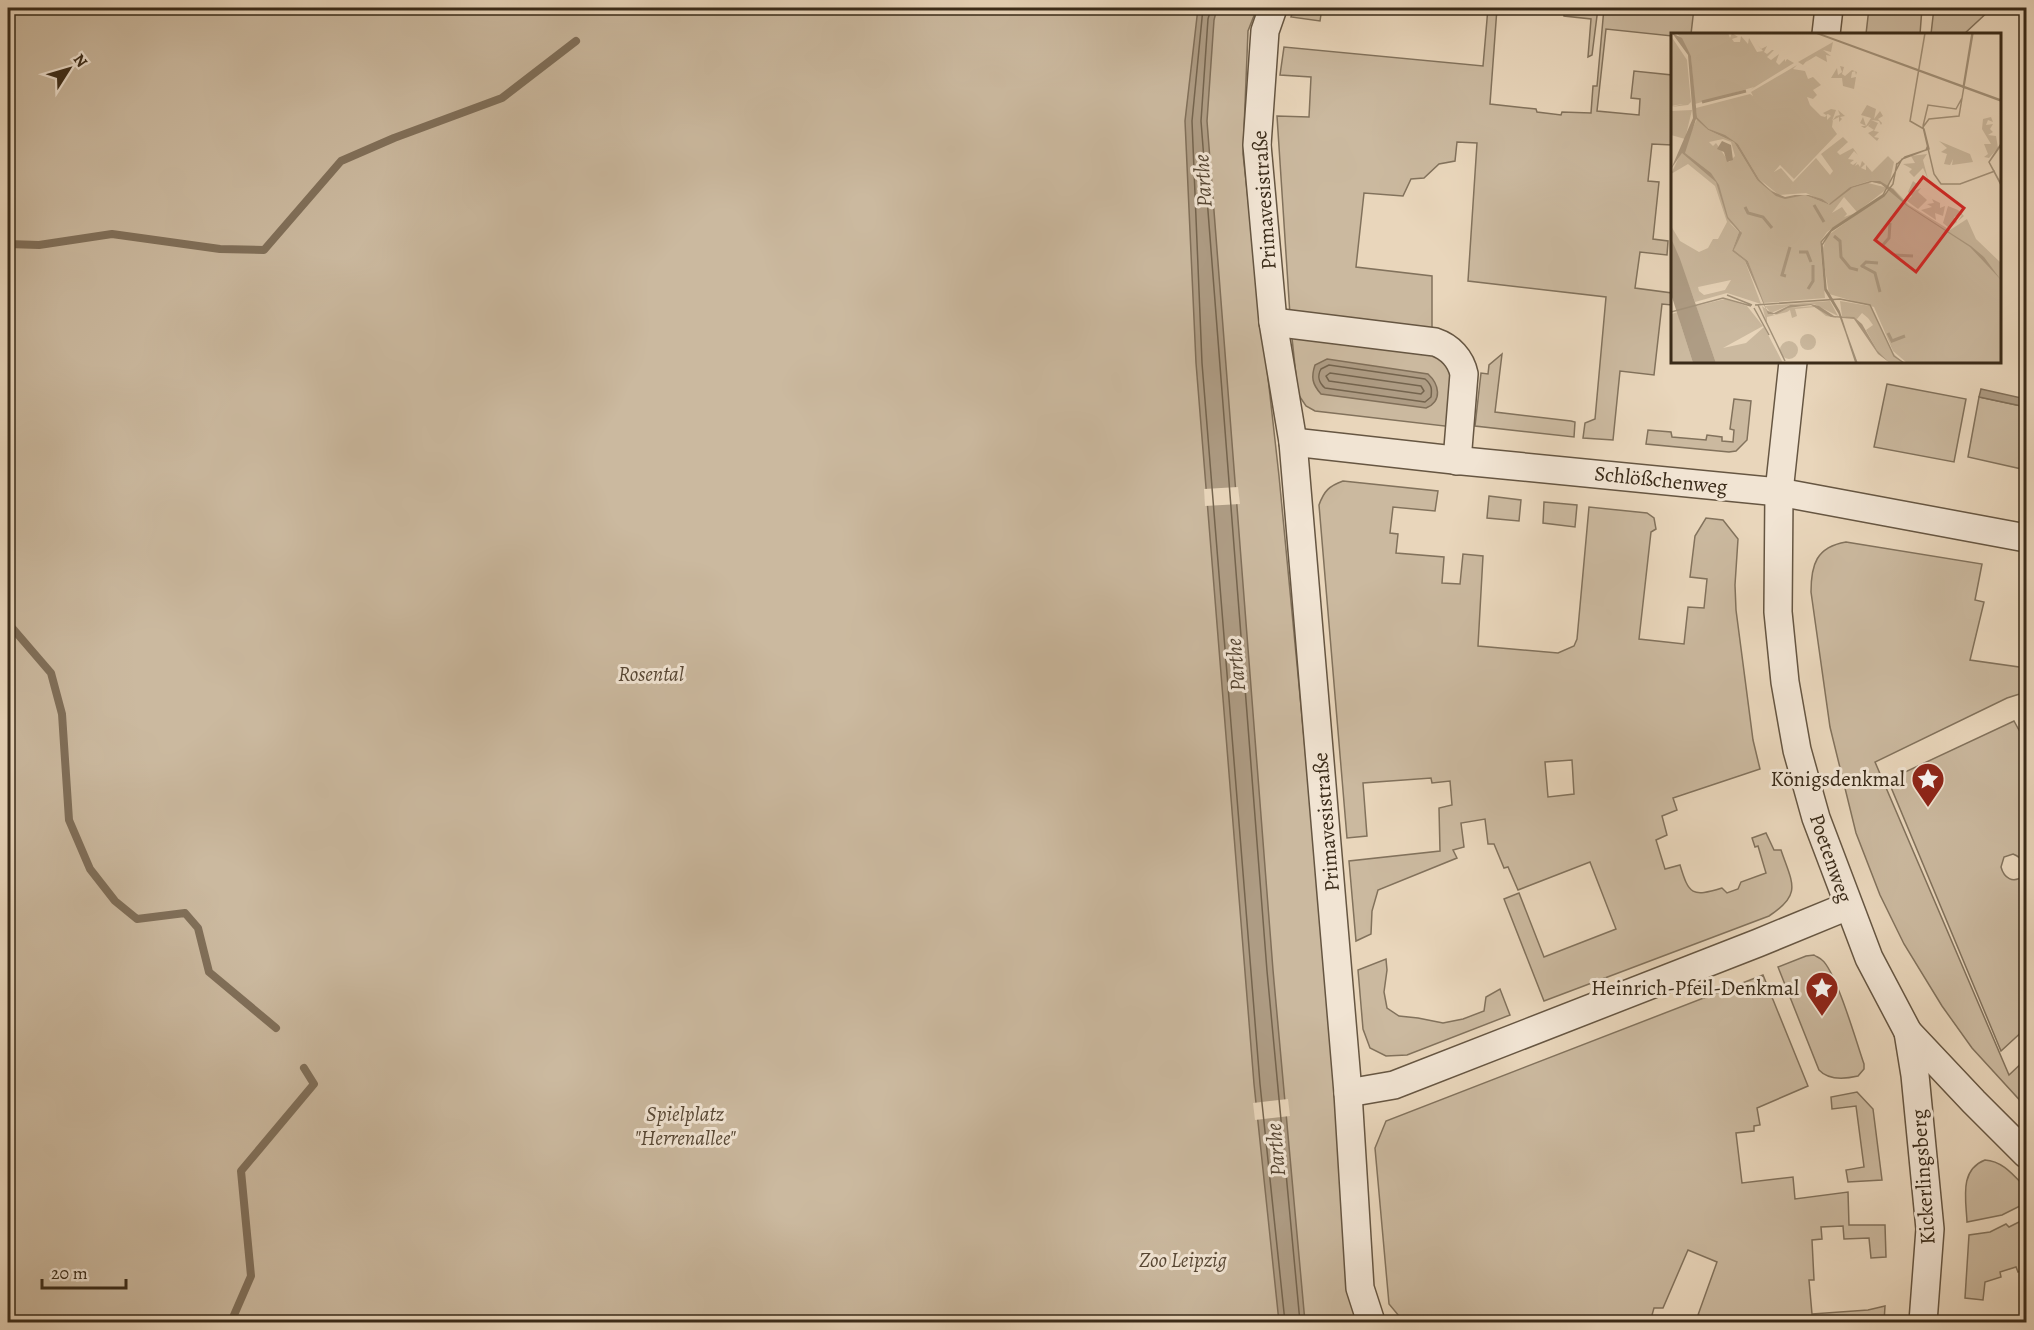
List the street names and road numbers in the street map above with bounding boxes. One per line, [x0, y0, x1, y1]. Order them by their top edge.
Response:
street label: Primavesistraße [1245, 129, 1283, 271]
street label: Schlößchenweg [1593, 459, 1729, 501]
street label: Primavesistraße [1306, 751, 1346, 893]
street label: Poetenweg [1803, 810, 1859, 907]
street label: Kickerlingsberg [1904, 1108, 1942, 1246]

